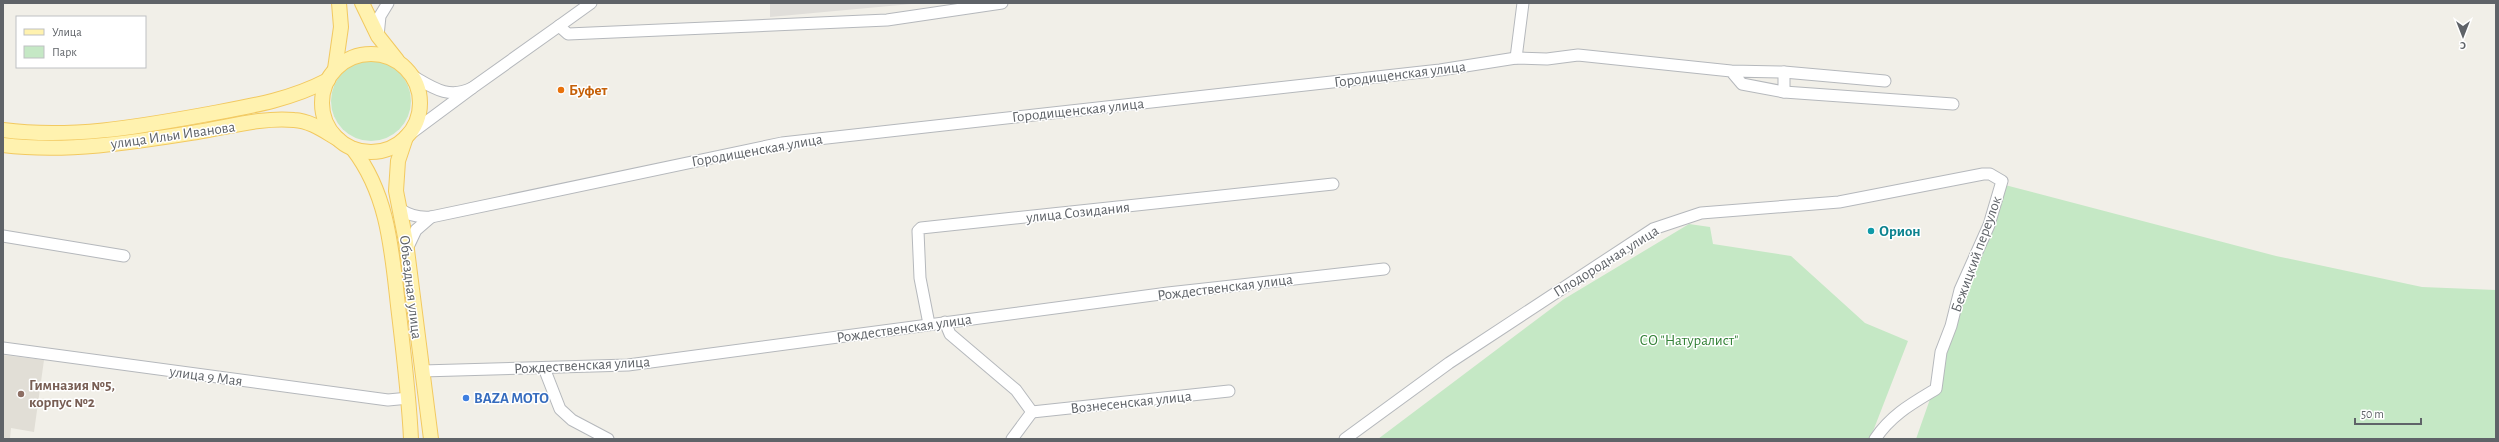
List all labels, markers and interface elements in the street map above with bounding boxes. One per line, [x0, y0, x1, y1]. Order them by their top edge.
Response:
legend [16, 16, 146, 68]
north arrow [2443, 16, 2483, 56]
text: Улица [52, 26, 82, 38]
text: С [2460, 40, 2466, 51]
text: Парк [52, 46, 77, 58]
street label: Городищенская улица [1333, 59, 1467, 90]
place label: Буфет [569, 83, 608, 98]
marker: Буфет [556, 85, 566, 95]
street label: Городищенская улица [1011, 96, 1145, 125]
street label: улица Ильи Иванова [109, 119, 236, 152]
street label: Городищенская улица [691, 132, 824, 169]
street label: Бежицкий переулок [1949, 194, 2004, 314]
street label: улица Созидания [1024, 200, 1131, 226]
street label: Плодородная улица [1551, 223, 1662, 300]
place label: Орион [1879, 224, 1921, 239]
marker: Орион [1866, 226, 1876, 236]
street label: Объездная улица [397, 234, 424, 340]
street label: Рождественская улица [1157, 272, 1294, 303]
street label: Рождественская улица [836, 312, 973, 345]
park label: СО "Натуралист" [1640, 333, 1738, 348]
street label: Рождественская улица [514, 354, 651, 377]
street label: улица 9 Мая [167, 364, 243, 389]
place label: Гимназия №5, корпус №2 [29, 378, 115, 410]
marker: Гимназия №5, корпус №2 [16, 389, 26, 399]
street label: Вознесенская улица [1070, 389, 1192, 416]
place label: BAZA MOTO [474, 391, 549, 406]
marker: BAZA MOTO [461, 393, 471, 403]
scale bar [2355, 400, 2421, 426]
text: 50 m [2361, 408, 2384, 420]

